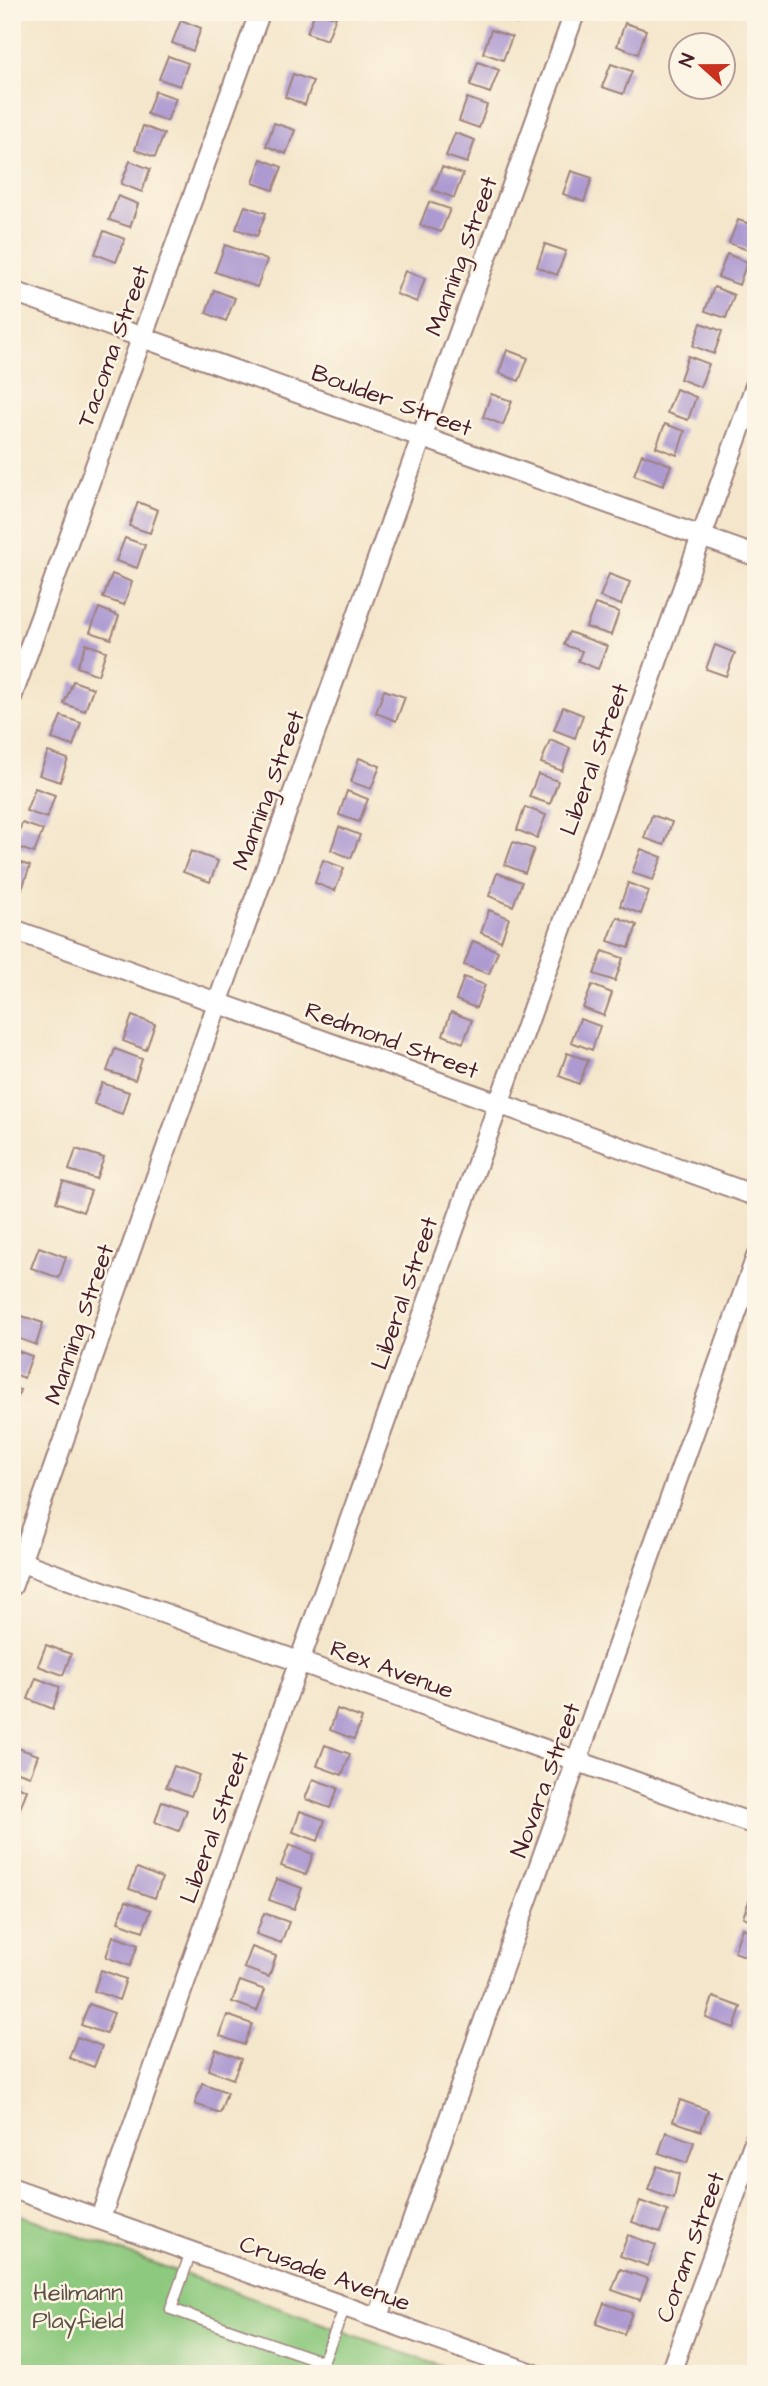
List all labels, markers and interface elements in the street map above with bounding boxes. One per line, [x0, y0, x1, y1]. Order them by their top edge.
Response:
north arrow [666, 32, 736, 102]
text: N [673, 50, 702, 71]
street label: Manning Street [417, 171, 508, 341]
street label: Tacoma Street [69, 260, 159, 432]
street label: Boulder Street [307, 356, 477, 446]
street label: Liberal Street [552, 678, 638, 840]
street label: Manning Street [224, 705, 315, 875]
street label: Redmond Street [300, 994, 484, 1088]
street label: Liberal Street [363, 1212, 447, 1374]
street label: Manning Street [37, 1239, 124, 1409]
street label: Rex Avenue [325, 1632, 458, 1708]
street label: Novara Street [502, 1698, 590, 1862]
street label: Liberal Street [172, 1746, 258, 1908]
street label: Coram Street [648, 2167, 734, 2328]
street label: Crusade Avenue [234, 2227, 415, 2321]
park label: Heilmann Playfield [32, 2276, 124, 2339]

